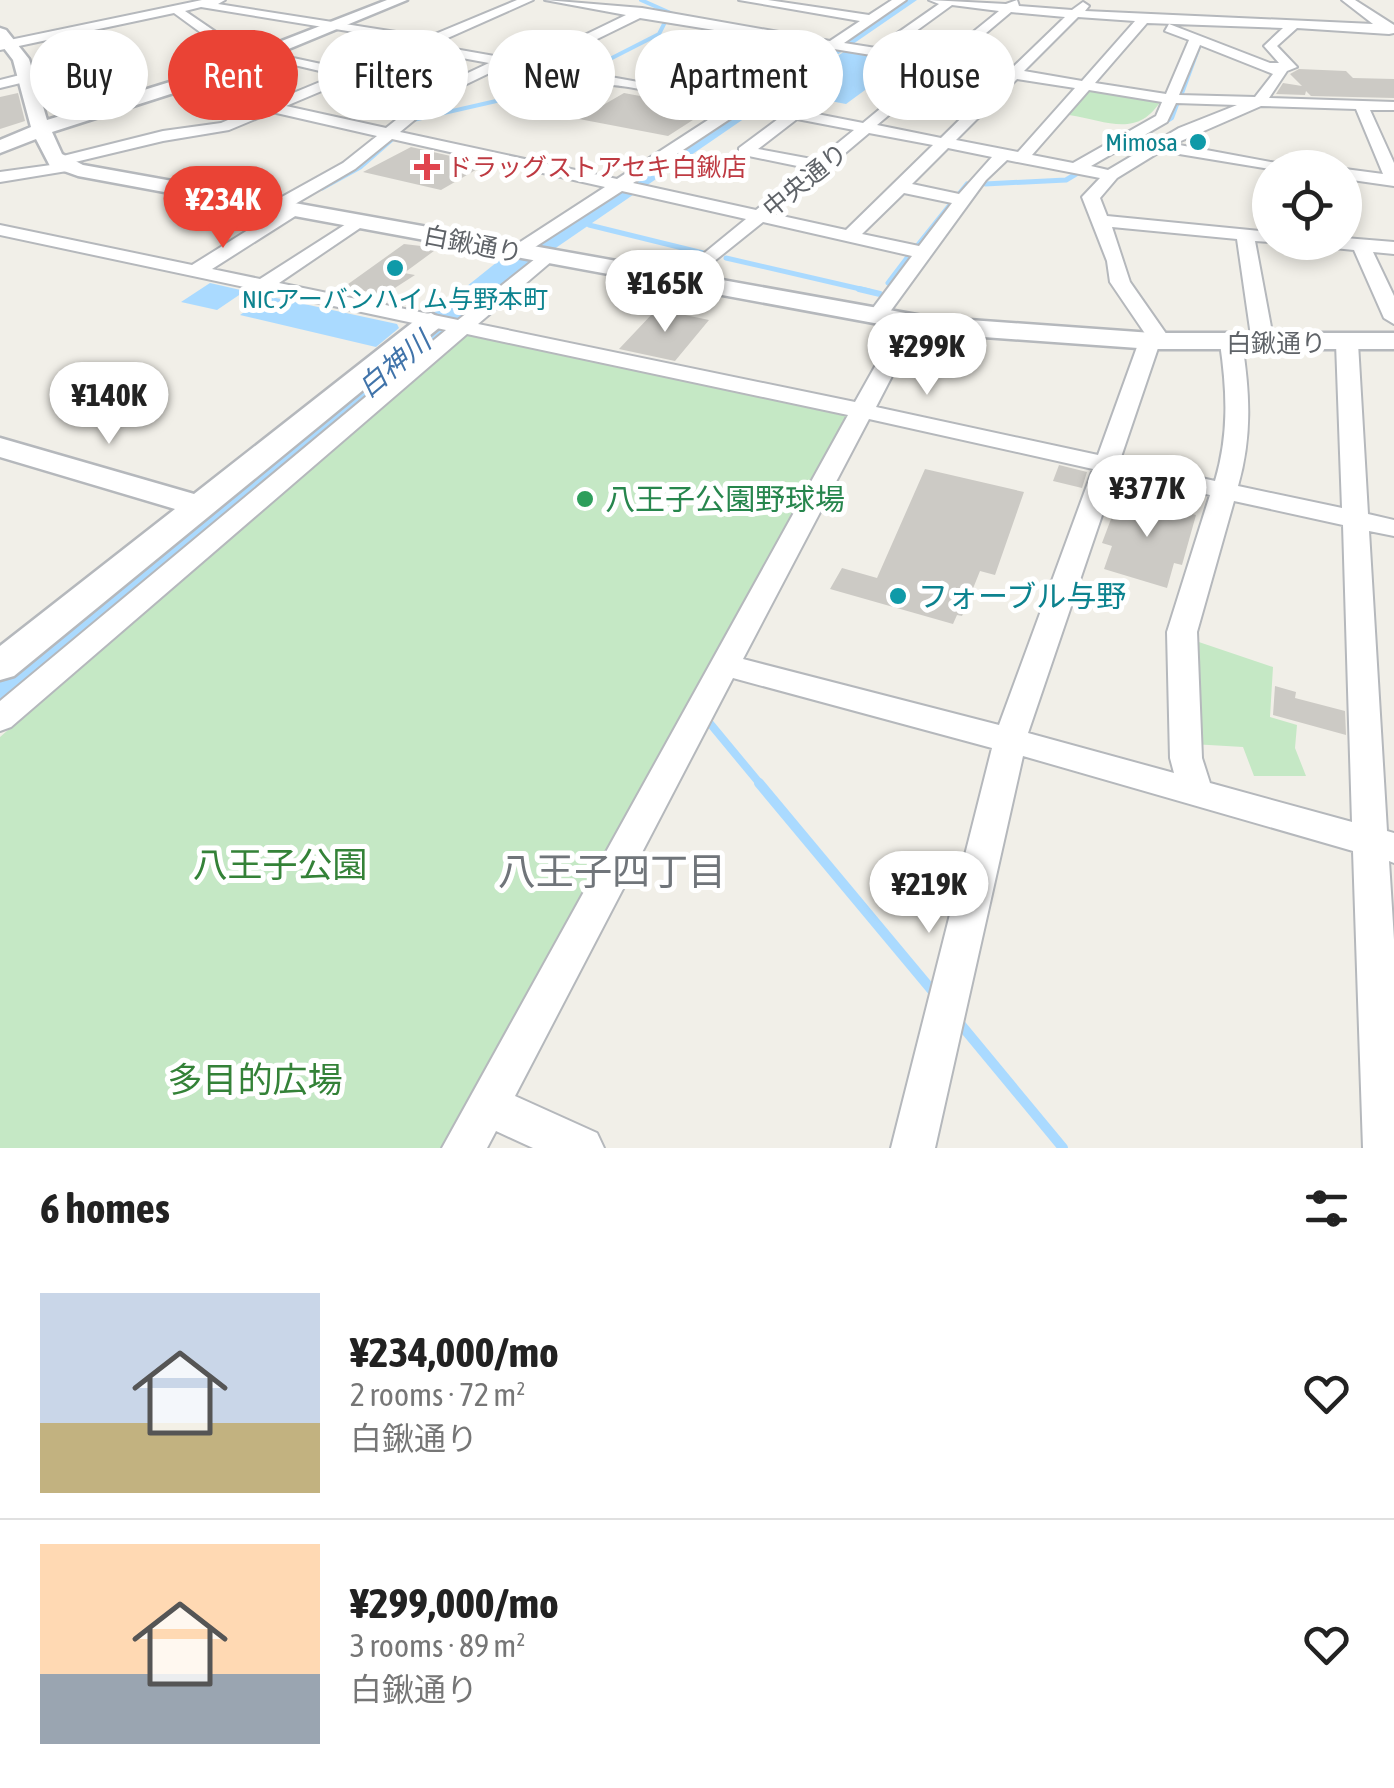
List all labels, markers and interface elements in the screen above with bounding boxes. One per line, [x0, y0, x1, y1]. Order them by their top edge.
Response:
chip: Buy [30, 30, 148, 120]
chip: Rent [168, 30, 298, 120]
chip: Filters [318, 30, 468, 120]
chip: New [488, 30, 615, 120]
chip: Apartment [635, 30, 843, 120]
chip: House [863, 30, 1015, 120]
place label: Mimosa [1105, 128, 1178, 156]
marker: Mimosa [1187, 131, 1209, 153]
street label: 中央通り [757, 138, 853, 222]
map controls [1252, 150, 1362, 260]
button: locate [1252, 150, 1362, 260]
place label: ドラッグストアセキ白鍬店 [447, 153, 747, 181]
marker: ドラッグストアセキ白鍬店 [416, 156, 438, 178]
pin: ¥234K [153, 166, 293, 251]
text: ¥234K [185, 180, 261, 217]
street label: 白鍬通り [421, 221, 525, 267]
pin: ¥165K [595, 250, 735, 335]
marker: NICアーバンハイム与野本町 [384, 257, 406, 279]
text: ¥165K [627, 264, 703, 301]
place label: NICアーバンハイム与野本町 [242, 285, 548, 313]
pin: ¥299K [857, 313, 997, 398]
water label: 白神川 [352, 323, 439, 403]
text: ¥299K [889, 327, 965, 364]
street label: 白鍬通り [1226, 329, 1326, 357]
pin: ¥140K [39, 362, 179, 447]
text: ¥140K [71, 376, 147, 413]
pin: ¥377K [1077, 455, 1217, 540]
text: ¥377K [1109, 469, 1185, 506]
place label: 八王子公園野球場 [605, 482, 845, 516]
marker: 八王子公園野球場 [574, 488, 596, 510]
place label: フォーブル与野 [918, 579, 1126, 613]
marker: フォーブル与野 [887, 585, 909, 607]
park label: 八王子公園 [192, 844, 368, 884]
district label: 八王子四丁目 [498, 850, 726, 893]
pin: ¥219K [859, 851, 999, 936]
text: ¥219K [891, 865, 967, 902]
park label: 多目的広場 [167, 1059, 343, 1099]
icon: filters [1299, 1181, 1354, 1236]
text: 6 homes [40, 1184, 170, 1232]
text: ¥234,000/mo [350, 1328, 559, 1376]
icon: home [120, 1333, 240, 1453]
icon: heart [1299, 1366, 1354, 1421]
text: 2 rooms · 72 m² [350, 1376, 525, 1413]
text: 白鍬通り [350, 1420, 478, 1457]
text: ¥299,000/mo [350, 1579, 559, 1627]
icon: home [120, 1584, 240, 1704]
icon: heart [1299, 1617, 1354, 1672]
text: 3 rooms · 89 m² [350, 1627, 525, 1664]
text: 白鍬通り [350, 1671, 478, 1708]

